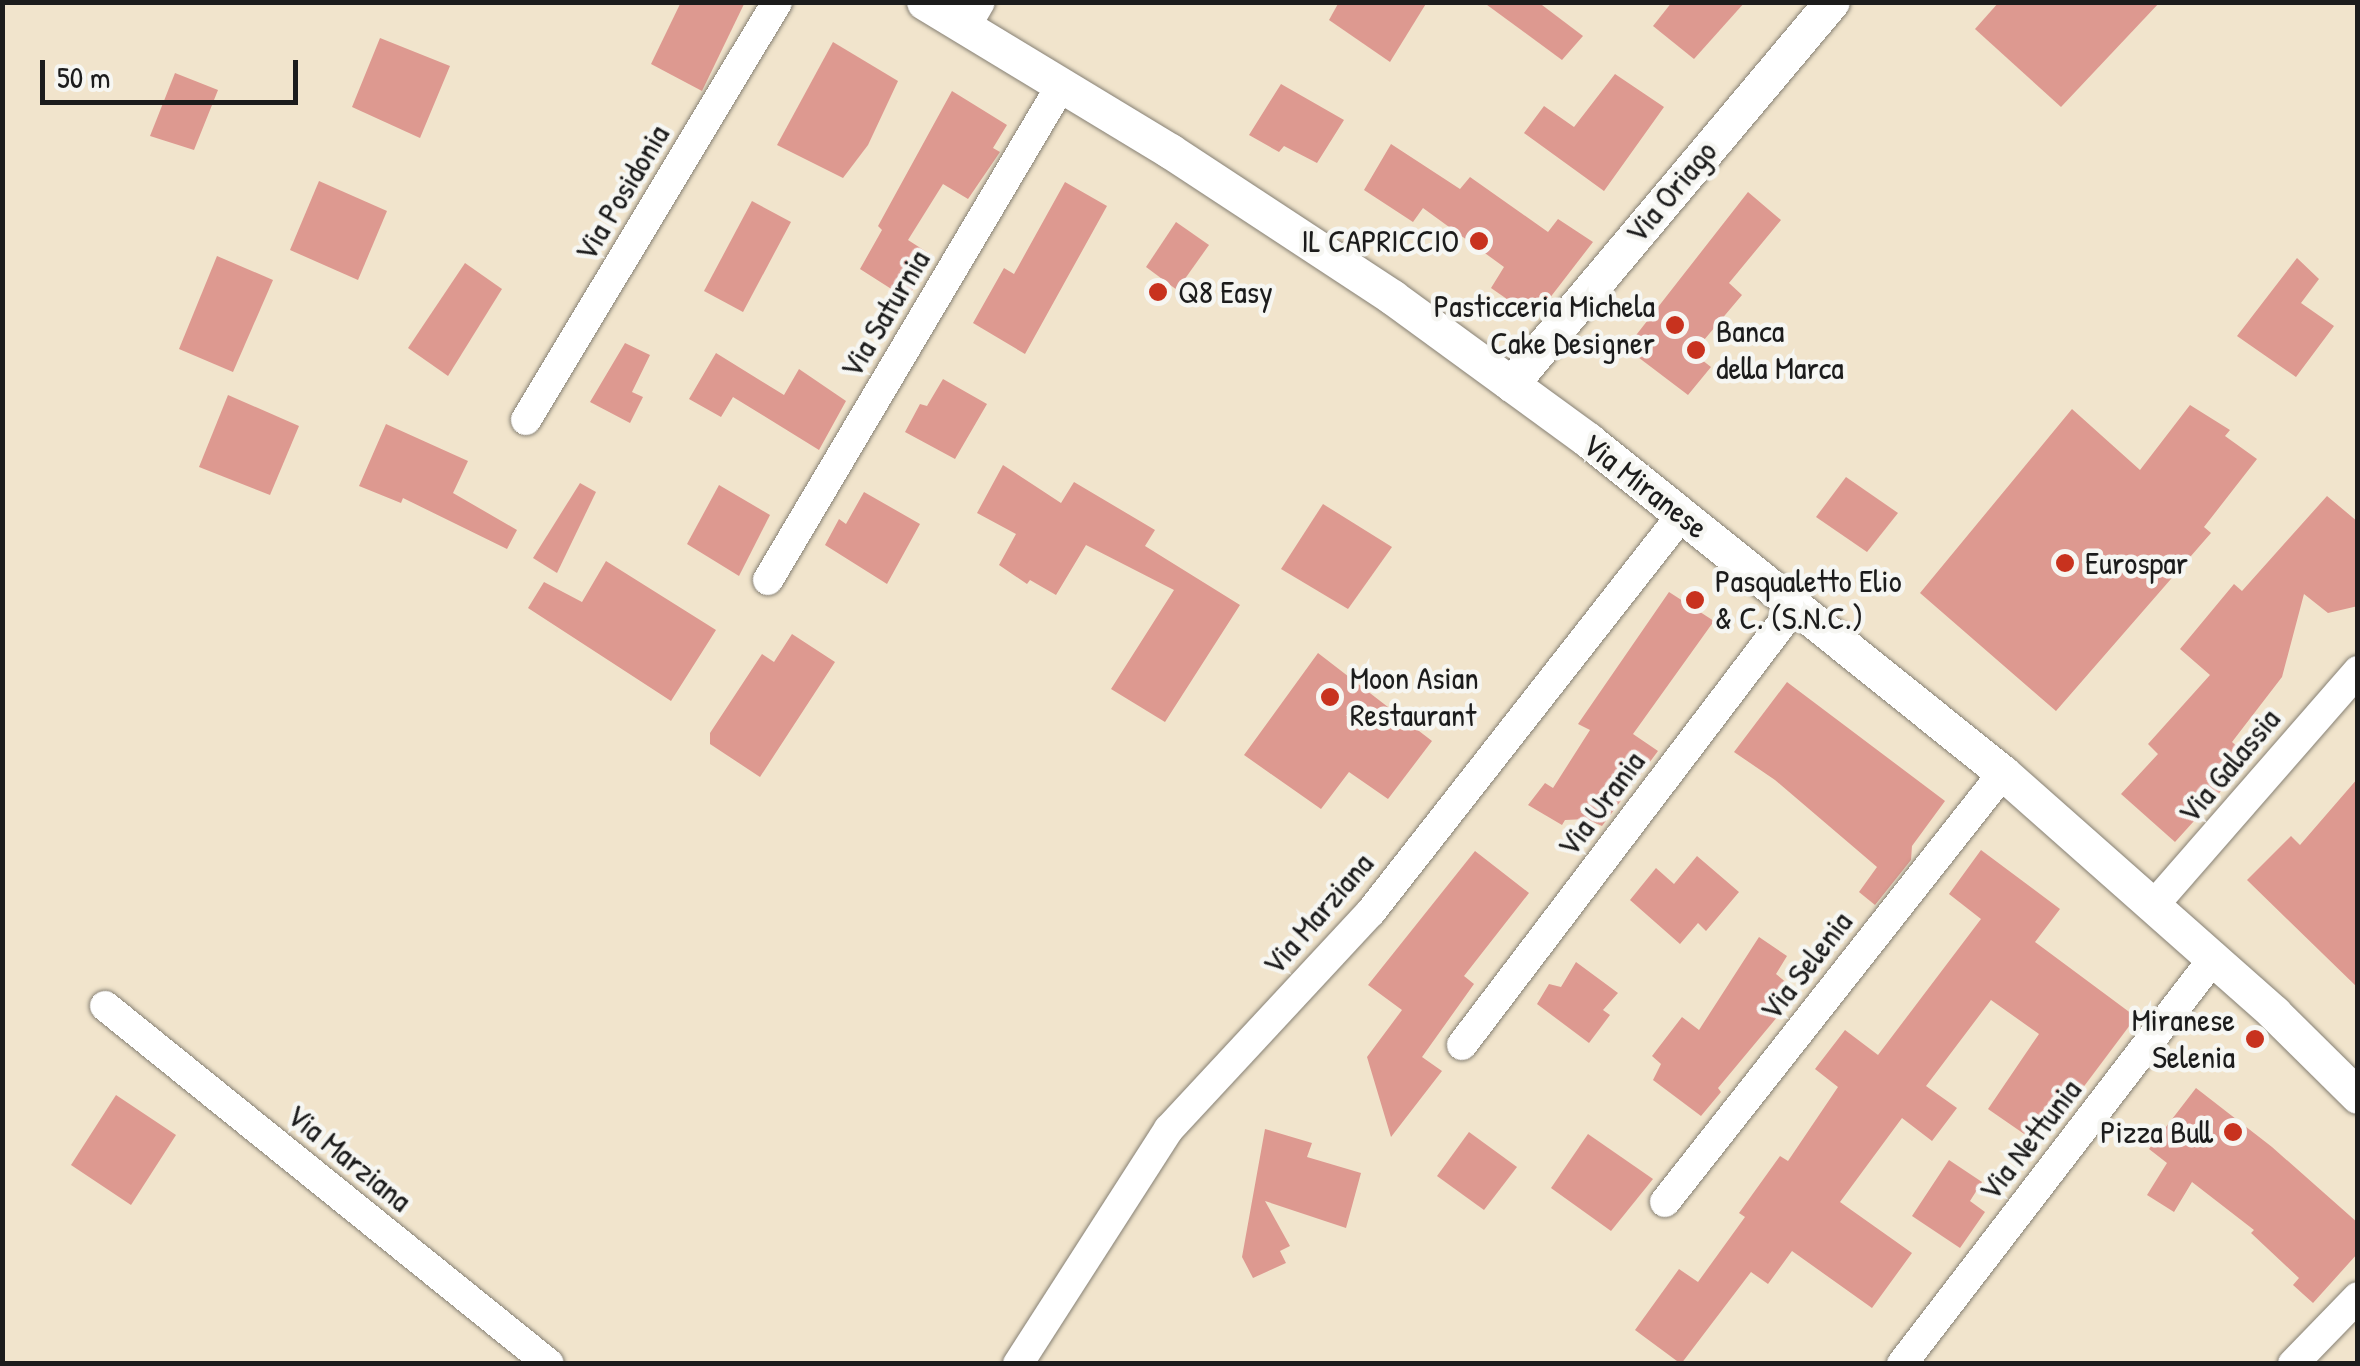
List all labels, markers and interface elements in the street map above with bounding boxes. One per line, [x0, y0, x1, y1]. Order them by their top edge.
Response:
scale bar [45, 40, 302, 102]
text: 50 m [57, 57, 110, 97]
street label: Via Posidonia [566, 118, 678, 268]
street label: Via Oriago [1617, 133, 1725, 251]
place label: IL CAPRICCIO [1301, 222, 1459, 260]
marker: IL CAPRICCIO [1468, 230, 1490, 252]
street label: Via Saturnia [832, 243, 938, 385]
place label: Q8 Easy [1178, 273, 1273, 311]
marker: Q8 Easy [1147, 281, 1169, 303]
place label: Pasticceria Michela Cake Designer [1434, 288, 1655, 363]
place label: Banca della Marca [1716, 313, 1844, 388]
marker: Pasticceria Michela Cake Designer [1664, 314, 1686, 336]
marker: Banca della Marca [1685, 339, 1707, 361]
street label: Via Miranese [1575, 425, 1715, 547]
place label: Eurospar [2085, 544, 2188, 582]
marker: Eurospar [2054, 552, 2076, 574]
place label: Pasqualetto Elio & C. (S.N.C.) [1715, 563, 1902, 638]
marker: Pasqualetto Elio & C. (S.N.C.) [1684, 589, 1706, 611]
place label: Moon Asian Restaurant [1350, 660, 1479, 735]
marker: Moon Asian Restaurant [1319, 686, 1341, 708]
street label: Via Galassia [2170, 701, 2288, 831]
street label: Via Urania [1549, 744, 1653, 864]
street label: Via Marziana [1255, 845, 1381, 983]
street label: Via Selenia [1751, 904, 1861, 1028]
place label: Miranese Selenia [2132, 1002, 2235, 1077]
marker: Miranese Selenia [2244, 1028, 2266, 1050]
street label: Via Nettunia [1971, 1072, 2089, 1208]
street label: Via Marziana [279, 1096, 419, 1220]
place label: Pizza Bull [2100, 1113, 2213, 1151]
marker: Pizza Bull [2222, 1121, 2244, 1143]

